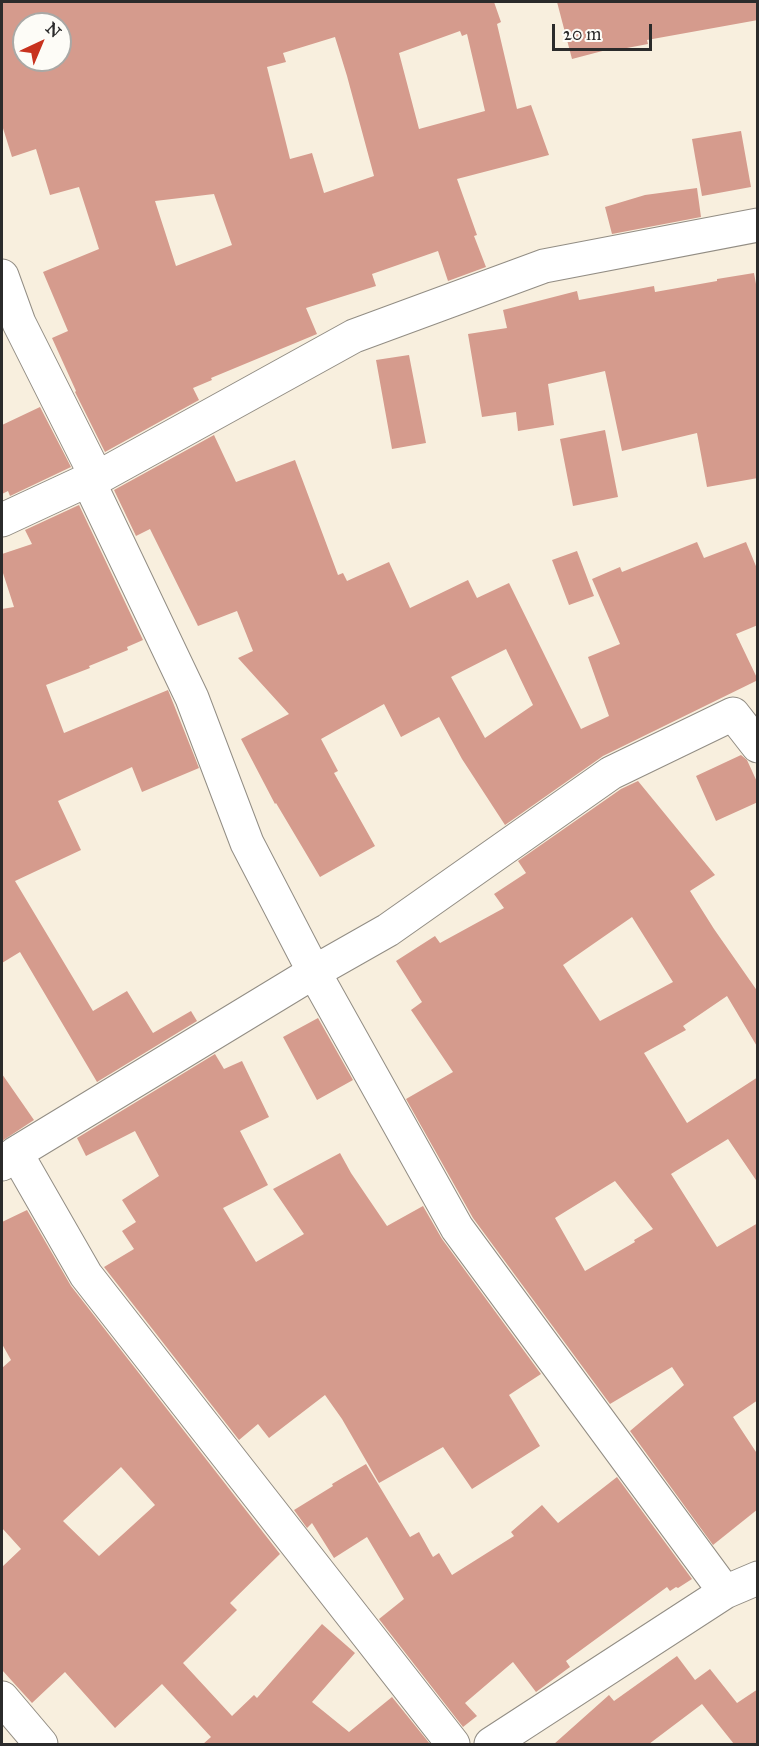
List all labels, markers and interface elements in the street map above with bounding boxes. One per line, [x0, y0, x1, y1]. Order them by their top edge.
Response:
north arrow [12, 12, 72, 72]
scale bar [555, 12, 656, 50]
text: N [42, 19, 65, 42]
text: 20 m [563, 23, 601, 45]

